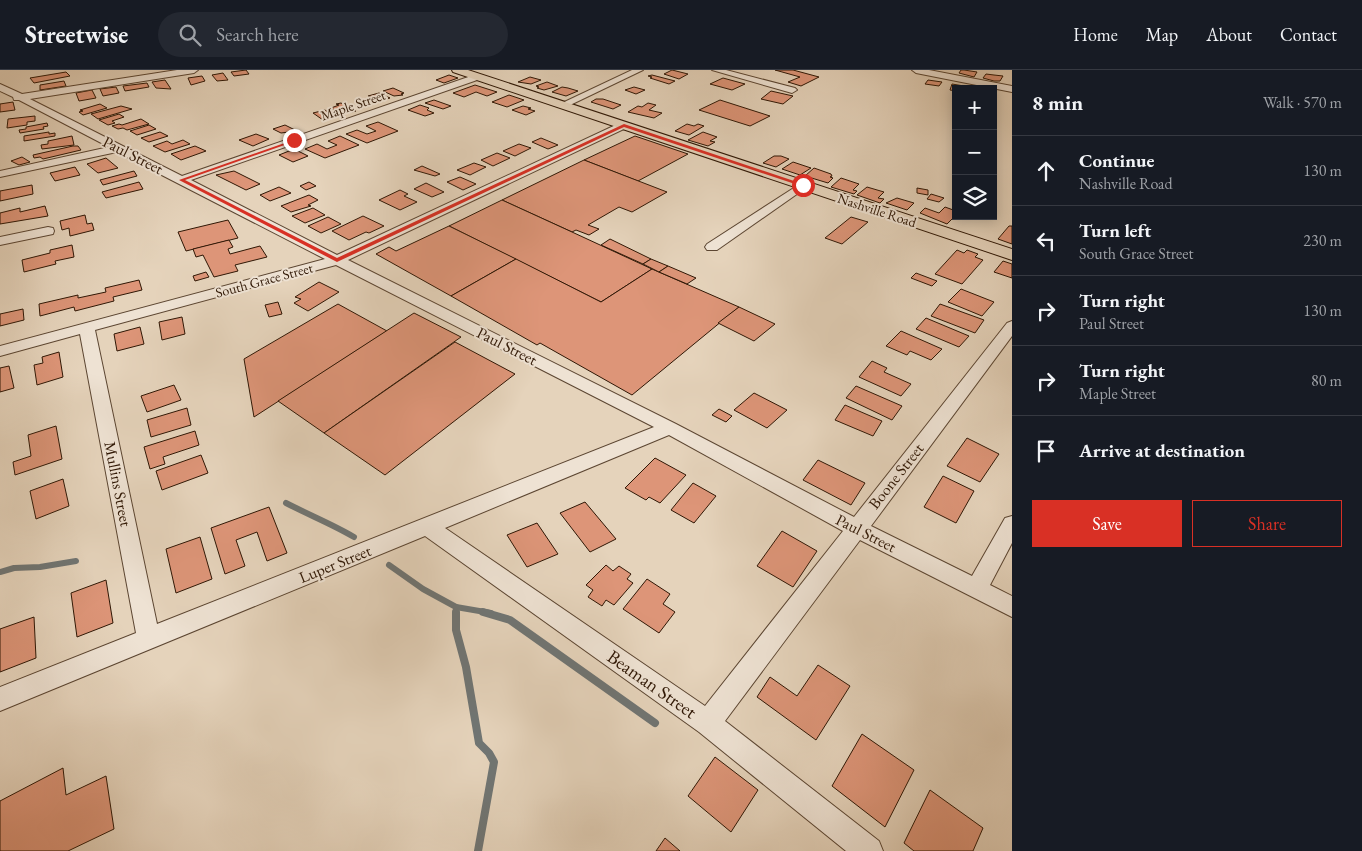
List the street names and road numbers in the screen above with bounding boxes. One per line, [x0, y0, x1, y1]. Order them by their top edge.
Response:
street label: Maple Street [318, 85, 388, 124]
street label: Paul Street [99, 131, 167, 179]
street label: Nashville Road [835, 189, 920, 231]
street label: South Grace Street [213, 258, 315, 302]
street label: Paul Street [473, 322, 541, 370]
street label: Boone Street [864, 439, 928, 513]
street label: Mullins Street [99, 440, 137, 528]
street label: Paul Street [832, 509, 900, 557]
street label: Luper Street [296, 540, 374, 588]
street label: Beaman Street [602, 644, 702, 724]

